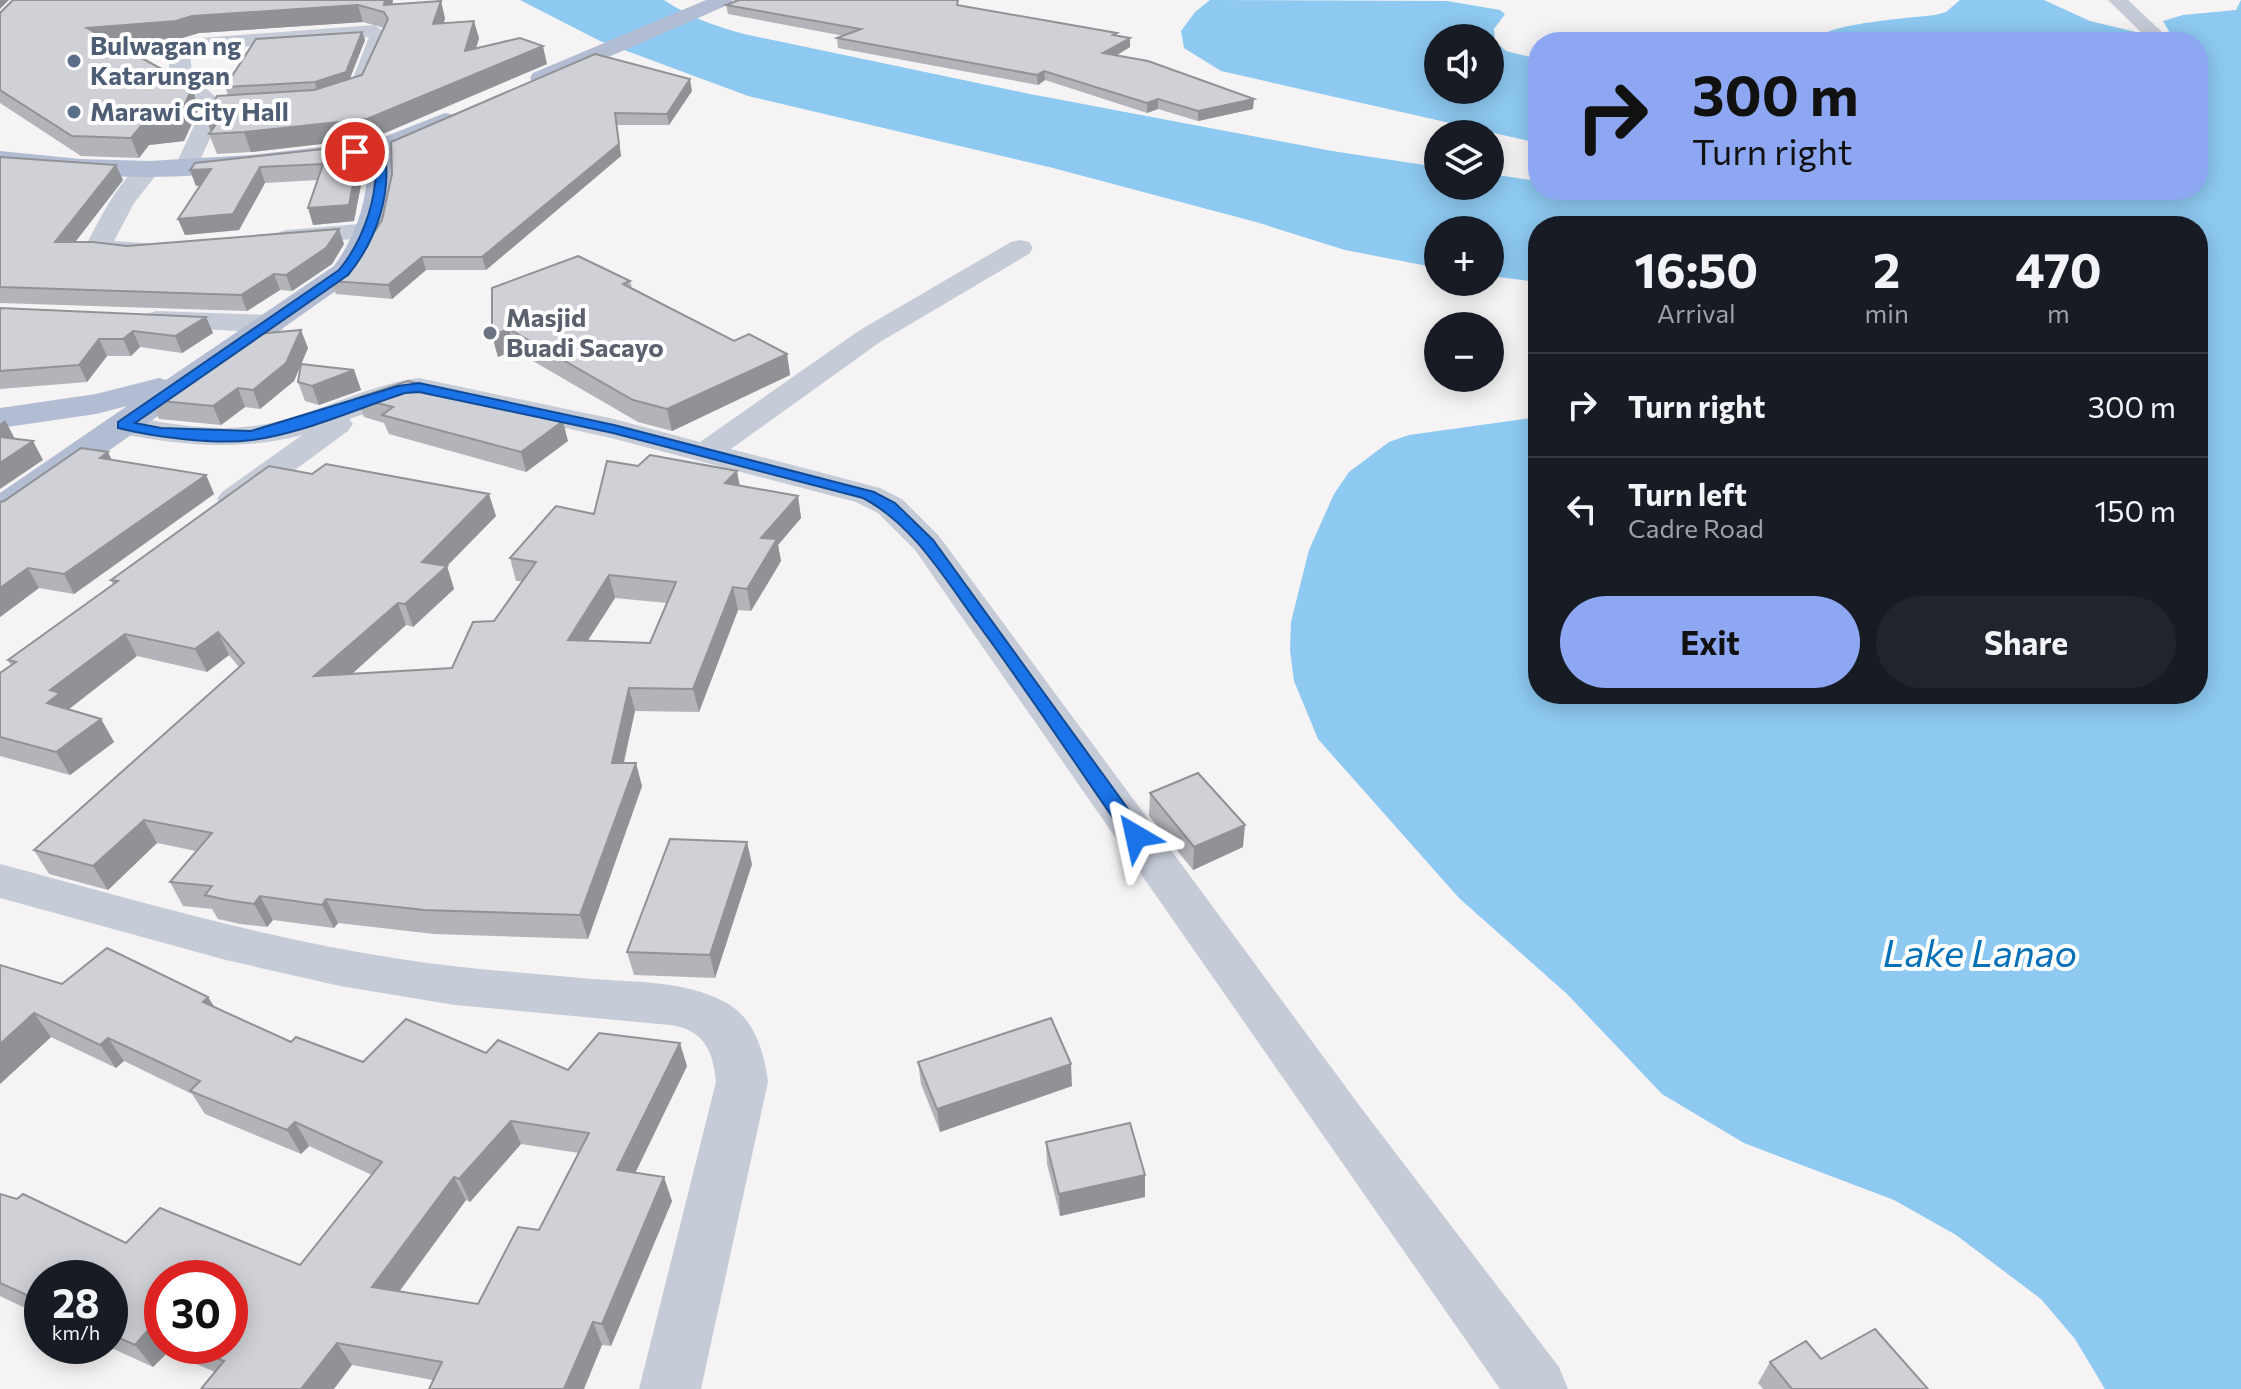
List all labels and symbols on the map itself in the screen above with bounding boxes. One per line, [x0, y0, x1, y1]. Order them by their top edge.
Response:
place label: Bulwagan ng Katarungan [90, 29, 241, 90]
marker: Bulwagan ng Katarungan [65, 52, 83, 70]
place label: Marawi City Hall [90, 95, 289, 126]
marker: Marawi City Hall [65, 103, 83, 121]
pin [321, 118, 389, 186]
place label: Masjid Buadi Sacayo [506, 301, 664, 362]
marker: Masjid Buadi Sacayo [481, 324, 499, 342]
position arrow [1094, 794, 1178, 878]
water label: Lake Lanao [1883, 928, 2077, 975]
speed limit sign: 30 [144, 1260, 248, 1364]

